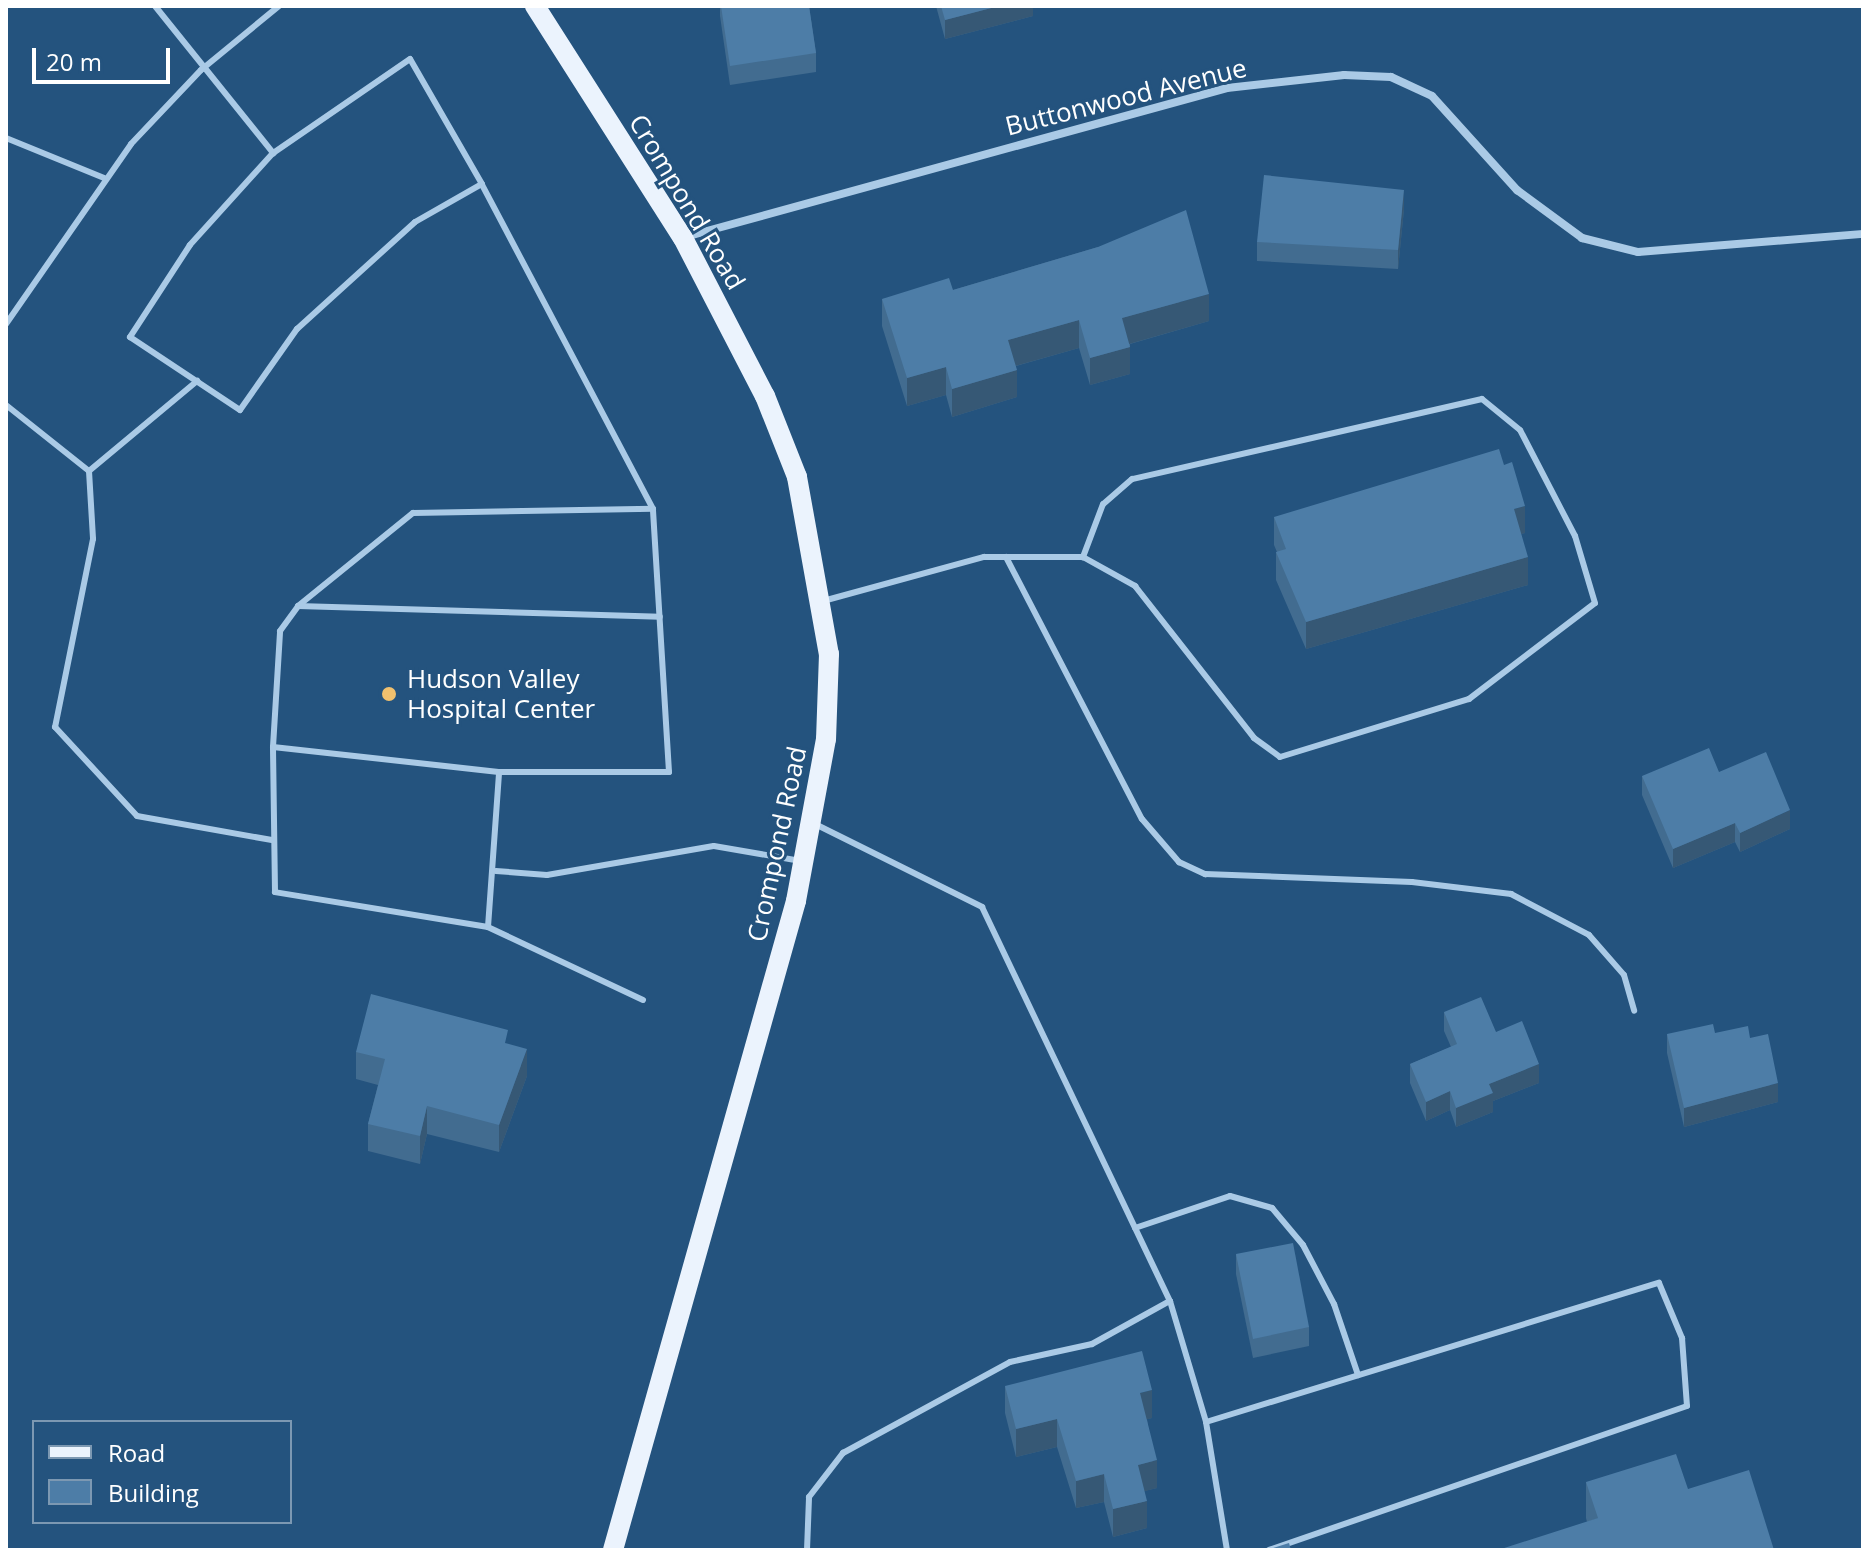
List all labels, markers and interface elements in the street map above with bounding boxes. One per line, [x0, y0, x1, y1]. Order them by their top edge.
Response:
scale bar [36, 32, 174, 82]
text: 20 m [46, 45, 102, 78]
street label: Buttonwood Avenue [1002, 52, 1250, 142]
street label: Crompond Road [622, 109, 752, 295]
place label: Hudson Valley Hospital Center [407, 663, 595, 724]
marker: Hudson Valley Hospital Center [378, 683, 400, 705]
street label: Crompond Road [741, 743, 813, 945]
legend [32, 1420, 292, 1524]
text: Road [108, 1436, 165, 1469]
text: Building [108, 1476, 199, 1509]

